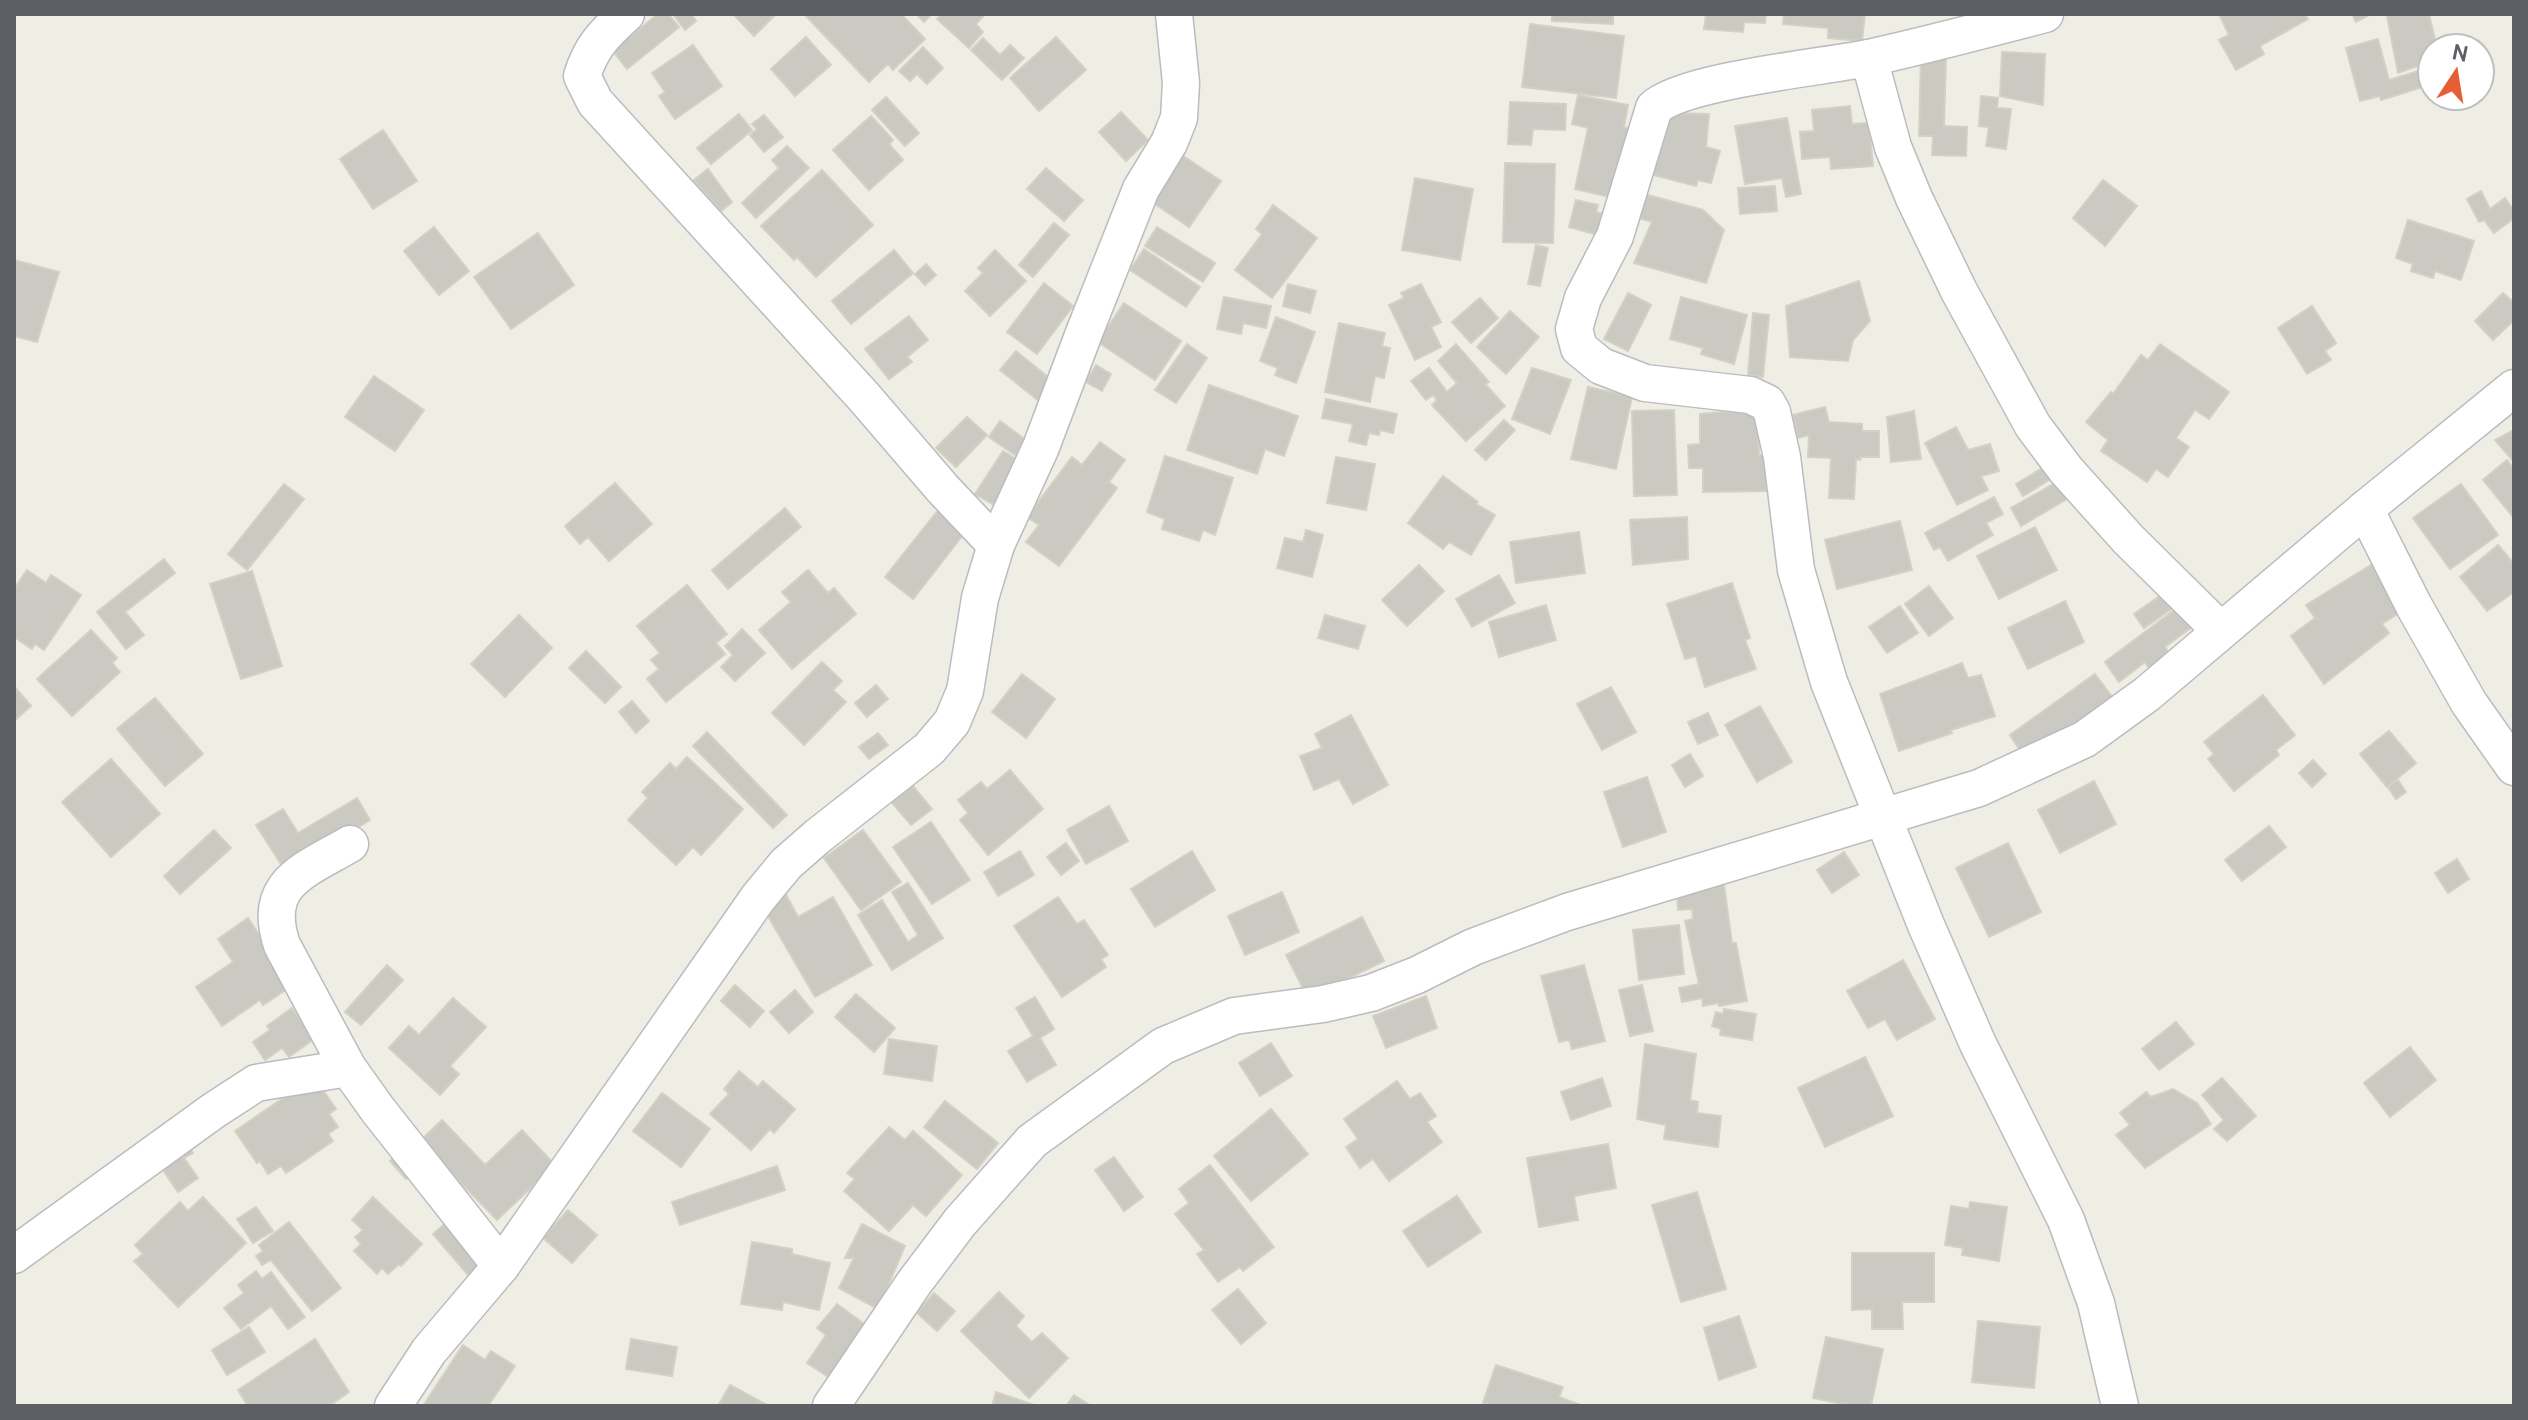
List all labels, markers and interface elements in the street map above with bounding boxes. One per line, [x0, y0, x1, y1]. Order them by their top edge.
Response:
north arrow [2416, 32, 2496, 112]
text: N [2450, 38, 2470, 68]

